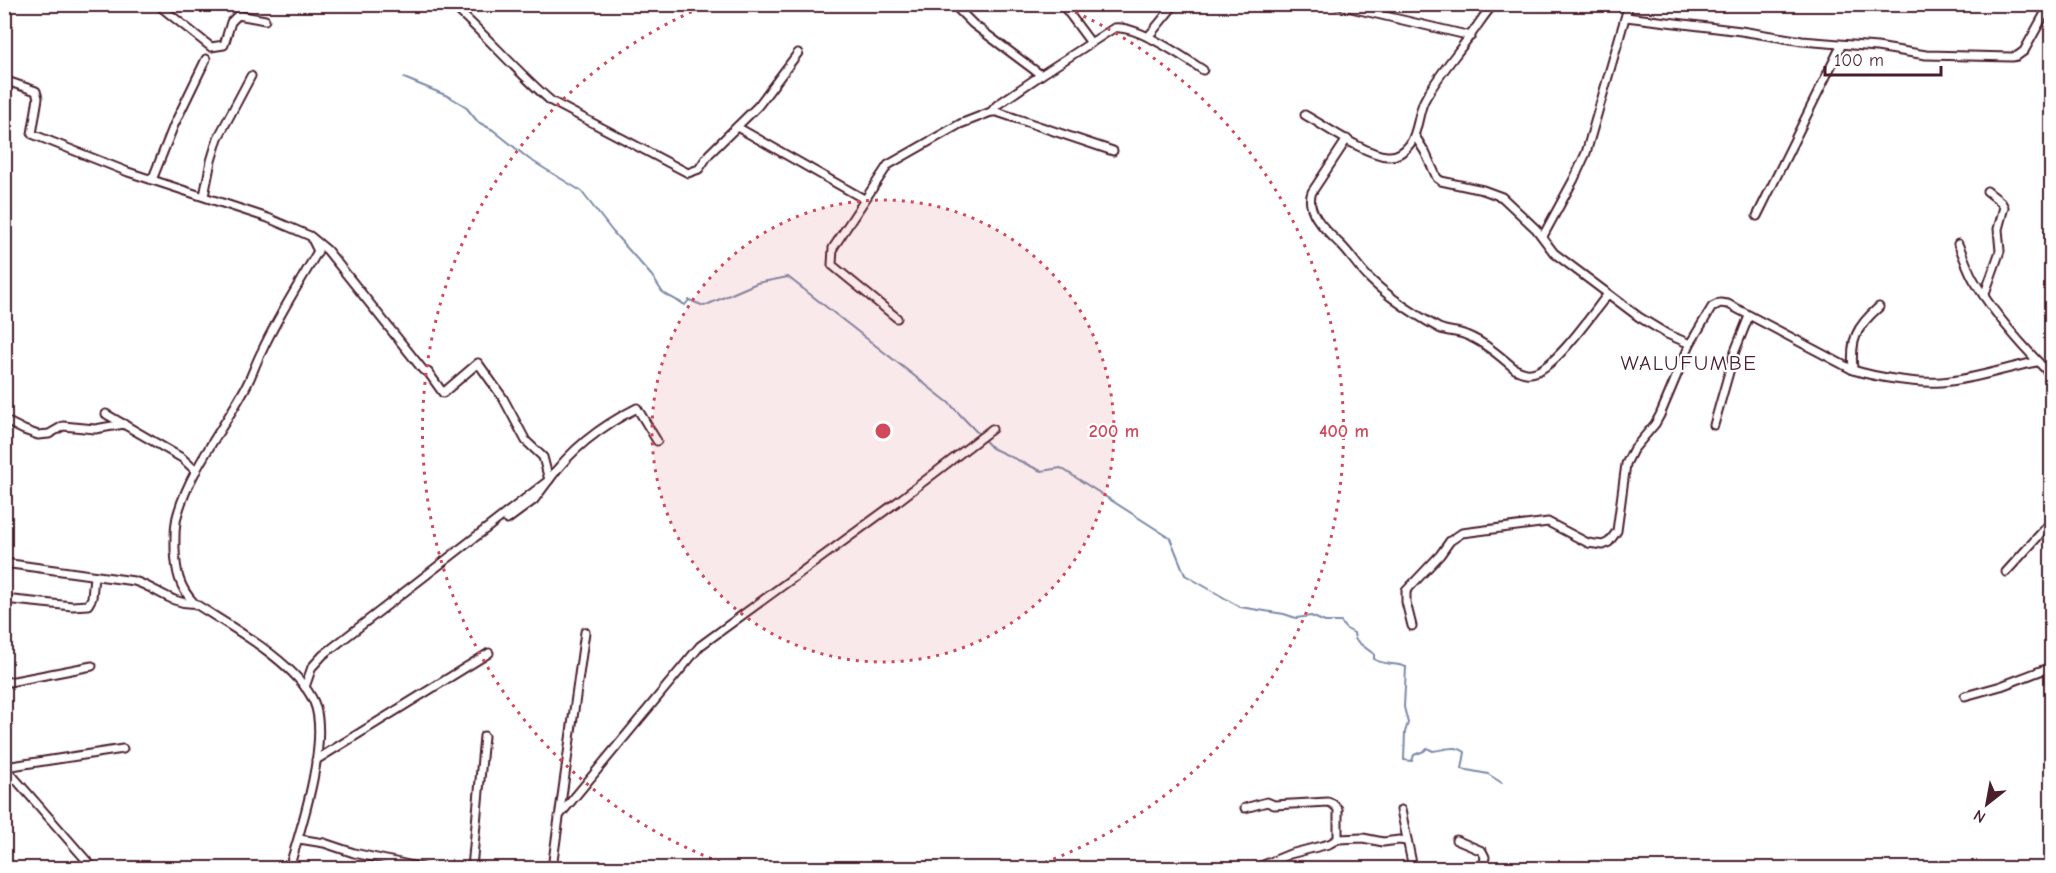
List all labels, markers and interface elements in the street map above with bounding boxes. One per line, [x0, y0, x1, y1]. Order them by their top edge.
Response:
scale bar [1825, 39, 1940, 77]
text: 100 m [1834, 50, 1884, 71]
district label: WALUFUMBE [1620, 351, 1758, 375]
centre of rings [873, 421, 893, 441]
text: 200 m [1089, 421, 1139, 442]
text: 400 m [1319, 421, 1369, 442]
north arrow [1957, 774, 2017, 834]
text: N [1971, 806, 1989, 826]

